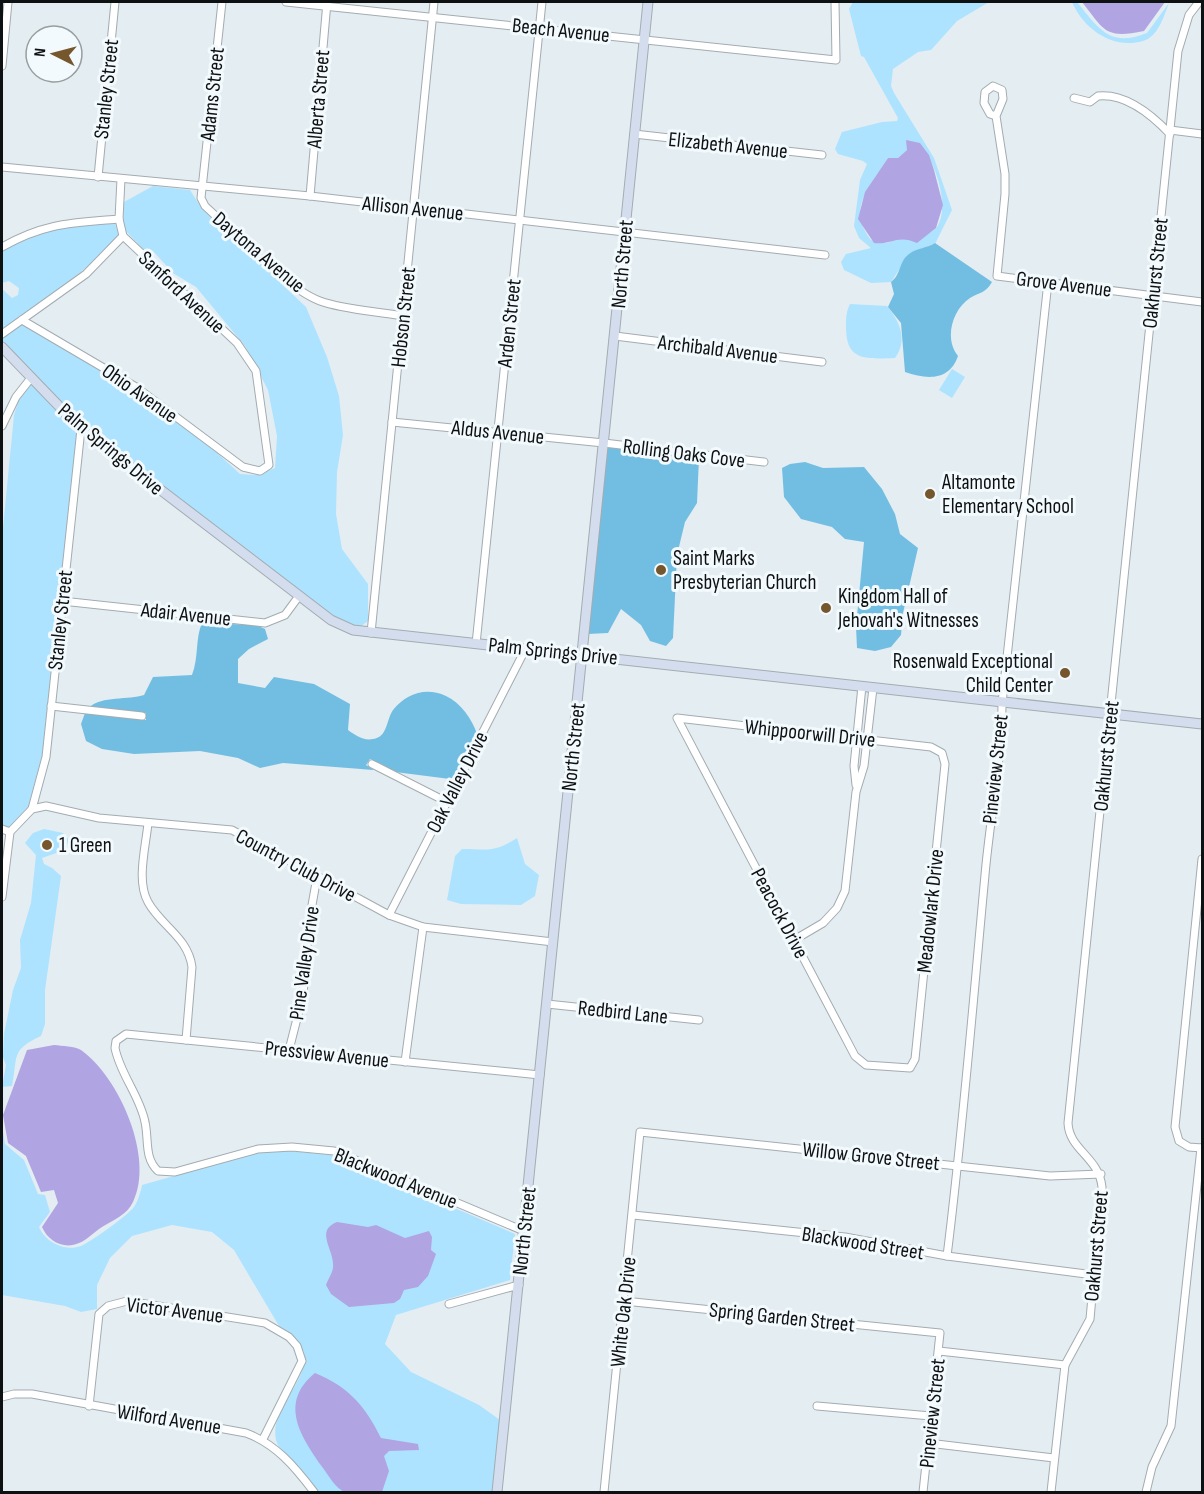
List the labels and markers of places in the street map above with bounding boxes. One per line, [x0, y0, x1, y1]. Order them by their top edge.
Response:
place label: Altamonte Elementary School [941, 470, 1074, 519]
marker: Altamonte Elementary School [923, 487, 937, 501]
place label: Saint Marks Presbyterian Church [673, 546, 816, 595]
marker: Saint Marks Presbyterian Church [654, 563, 668, 577]
place label: Kingdom Hall of Jehovah's Witnesses [837, 584, 979, 633]
marker: Kingdom Hall of Jehovah's Witnesses [819, 601, 833, 615]
place label: Rosenwald Exceptional Child Center [893, 649, 1053, 698]
marker: Rosenwald Exceptional Child Center [1058, 666, 1072, 680]
place label: 1 Green [59, 833, 112, 858]
marker: 1 Green [40, 838, 54, 852]

